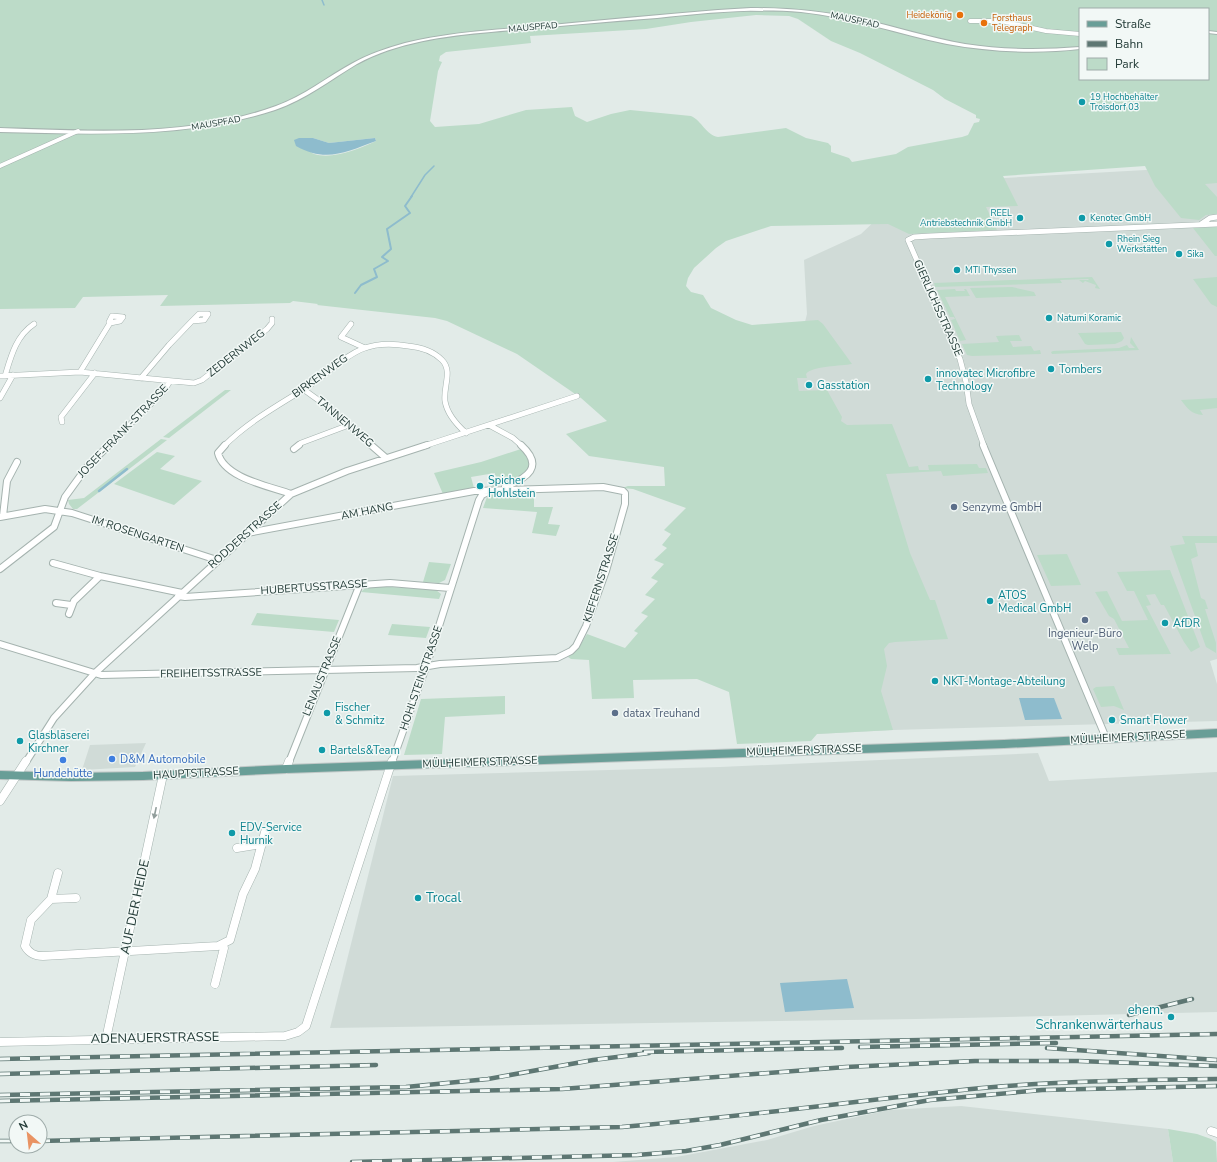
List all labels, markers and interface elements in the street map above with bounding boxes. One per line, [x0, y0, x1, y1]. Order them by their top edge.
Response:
legend [1079, 8, 1209, 80]
street label: MAUSPFAD [829, 9, 881, 31]
place label: Heidekönig [906, 9, 952, 21]
marker: Heidekönig [955, 10, 965, 20]
place label: Forsthaus Telegraph [992, 12, 1033, 34]
text: Straße [1115, 16, 1151, 32]
marker: Forsthaus Telegraph [979, 18, 989, 28]
street label: MAUSPFAD [508, 19, 559, 35]
text: Bahn [1115, 36, 1143, 52]
text: Park [1115, 56, 1140, 72]
place label: 19 Hochbehälter Troisdorf 03 [1090, 91, 1159, 113]
marker: 19 Hochbehälter Troisdorf 03 [1077, 97, 1087, 107]
street label: MAUSPFAD [191, 113, 242, 133]
place label: REEL Antriebstechnik GmbH [920, 207, 1012, 229]
place label: Kenotec GmbH [1090, 212, 1151, 224]
marker: REEL Antriebstechnik GmbH [1015, 213, 1025, 223]
marker: Kenotec GmbH [1077, 213, 1087, 223]
place label: Rhein Sieg Werkstätten [1117, 233, 1167, 255]
marker: Rhein Sieg Werkstätten [1104, 239, 1114, 249]
place label: Sika [1187, 248, 1204, 260]
marker: Sika [1174, 249, 1184, 259]
street label: GIERLICHSSTRASSE [910, 257, 966, 359]
place label: MTI Thyssen [965, 264, 1016, 276]
marker: MTI Thyssen [952, 265, 962, 275]
place label: Natumi Koramic [1057, 312, 1121, 324]
marker: Natumi Koramic [1044, 313, 1054, 323]
street label: ZEDERNWEG [204, 326, 268, 380]
street label: BIRKENWEG [289, 351, 351, 401]
place label: Tombers [1059, 362, 1102, 377]
marker: Tombers [1046, 364, 1056, 374]
place label: innovatec Microfibre Technology [936, 366, 1035, 394]
marker: innovatec Microfibre Technology [923, 374, 933, 384]
place label: Gasstation [817, 378, 870, 393]
marker: Gasstation [804, 380, 814, 390]
street label: JOSEF-FRANK-STRASSE [74, 381, 172, 482]
street label: TANNENWEG [313, 393, 377, 451]
place label: Spicher Hohlstein [488, 473, 536, 501]
marker: Spicher Hohlstein [475, 481, 485, 491]
street label: RODDERSTRASSE [205, 498, 285, 572]
street label: AM HANG [340, 499, 394, 523]
place label: Senzyme GmbH [962, 500, 1042, 515]
marker: Senzyme GmbH [949, 502, 959, 512]
street label: IM ROSENGARTEN [90, 512, 186, 556]
street label: KIEFERNSTRASSE [580, 532, 622, 624]
street label: HUBERTUSSTRASSE [260, 576, 368, 598]
place label: ATOS Medical GmbH [998, 588, 1071, 616]
marker: ATOS Medical GmbH [985, 596, 995, 606]
marker: Ingenieur-Büro Welp [1080, 615, 1090, 625]
place label: AfDR [1173, 616, 1201, 631]
marker: AfDR [1160, 618, 1170, 628]
street label: HOHLSTEINSTRASSE [396, 624, 446, 732]
place label: Ingenieur-Büro Welp [1048, 626, 1122, 654]
street label: LENAUSTRASSE [299, 634, 345, 718]
street label: FREIHEITSSTRASSE [160, 665, 262, 681]
place label: NKT-Montage-Abteilung [943, 674, 1065, 689]
marker: NKT-Montage-Abteilung [930, 676, 940, 686]
place label: Fischer & Schmitz [335, 700, 384, 728]
place label: datax Treuhand [623, 706, 700, 721]
marker: Fischer & Schmitz [322, 708, 332, 718]
marker: datax Treuhand [610, 708, 620, 718]
place label: Smart Flower [1120, 713, 1187, 728]
marker: Smart Flower [1107, 715, 1117, 725]
street label: MÜLHEIMER STRASSE [1070, 726, 1186, 748]
place label: Glasbläserei Kirchner [28, 728, 89, 756]
marker: Glasbläserei Kirchner [15, 736, 25, 746]
street label: MÜLHEIMER STRASSE [746, 740, 862, 760]
place label: Bartels&Team [330, 743, 400, 758]
marker: Bartels&Team [317, 745, 327, 755]
place label: D&M Automobile [120, 752, 206, 767]
street label: MÜLHEIMER STRASSE [422, 752, 538, 772]
marker: D&M Automobile [107, 754, 117, 764]
marker: Hundehütte [58, 755, 68, 765]
street label: HAUPTSTRASSE [153, 763, 239, 783]
place label: Hundehütte [34, 766, 93, 781]
one-way arrow [152, 807, 158, 819]
place label: EDV-Service Hurnik [240, 820, 302, 848]
marker: EDV-Service Hurnik [227, 828, 237, 838]
street label: AUF DER HEIDE [116, 858, 154, 956]
place label: Trocal [426, 889, 461, 907]
marker: Trocal [413, 893, 423, 903]
place label: ehem. Schrankenwärterhaus [1036, 1001, 1163, 1034]
marker: ehem. Schrankenwärterhaus [1166, 1012, 1176, 1022]
street label: ADENAUERSTRASSE [91, 1028, 219, 1048]
north arrow [8, 1114, 48, 1154]
text: N [16, 1117, 31, 1134]

